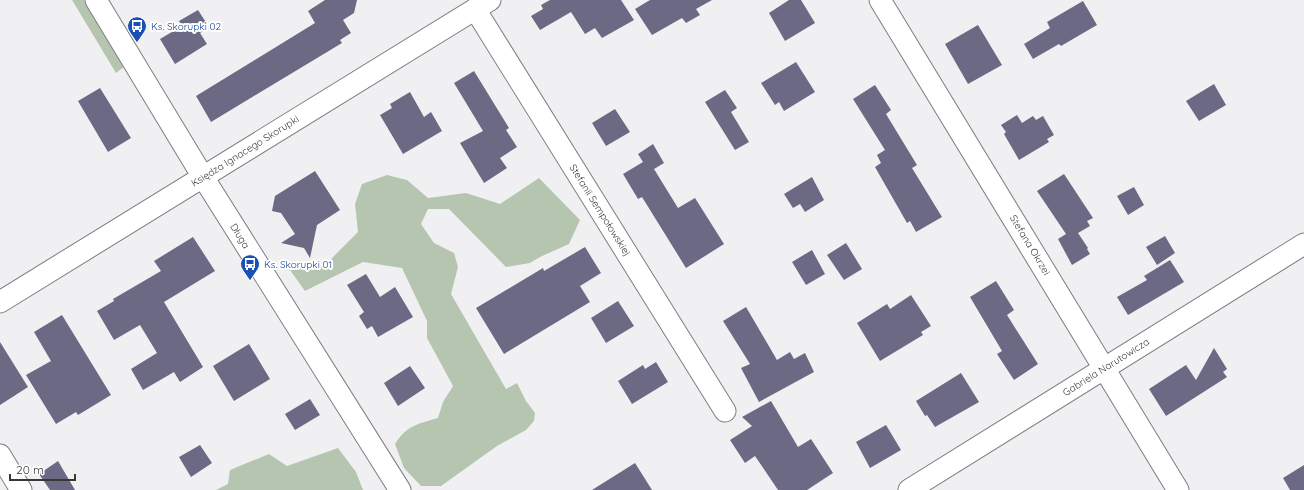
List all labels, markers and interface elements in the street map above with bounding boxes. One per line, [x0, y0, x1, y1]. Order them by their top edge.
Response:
bus stop icon: Ks. Skorupki 02 [126, 15, 148, 43]
place label: Ks. Skorupki 02 [151, 20, 221, 33]
street label: Księdza Ignacego Skorupki [189, 112, 301, 190]
street label: Stefanii Sempołowskiej [566, 162, 634, 258]
street label: Stefana Okrzei [1007, 212, 1053, 278]
street label: Długa [227, 221, 253, 251]
bus stop icon: Ks. Skorupki 01 [239, 253, 261, 281]
place label: Ks. Skorupki 01 [264, 258, 332, 271]
street label: Gabriela Narutowicza [1060, 335, 1152, 399]
scale bar [10, 456, 75, 482]
text: 20 m [16, 462, 44, 477]

